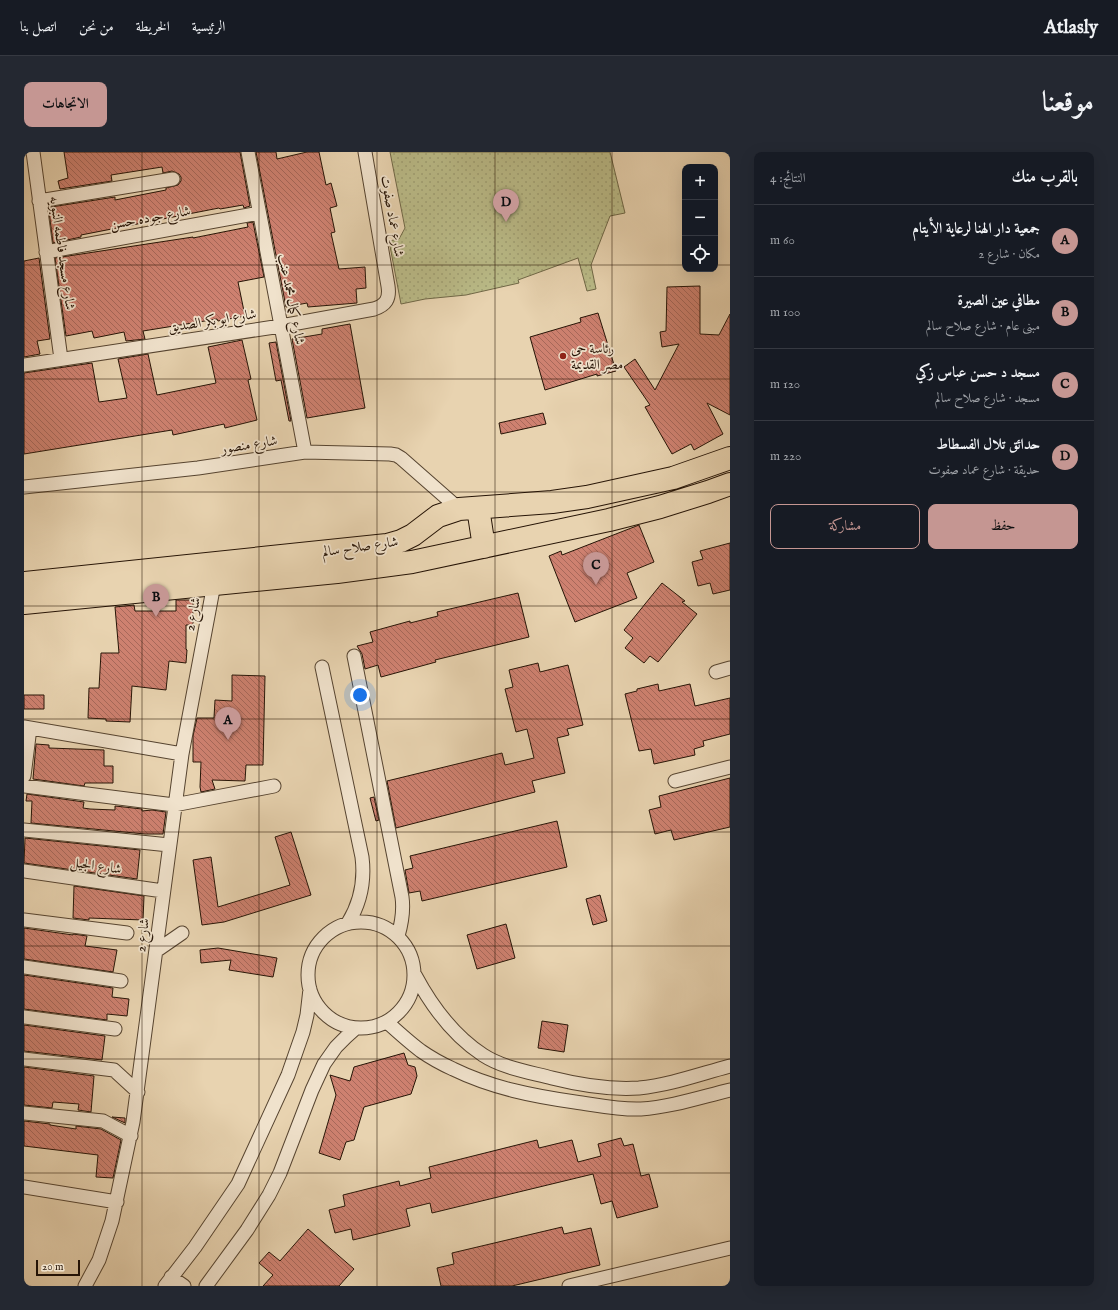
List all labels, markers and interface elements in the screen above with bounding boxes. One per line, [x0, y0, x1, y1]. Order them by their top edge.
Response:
text: Atlasly [1044, 16, 1098, 40]
text: اتصل بنا [20, 18, 57, 36]
text: من نحن [79, 18, 114, 36]
text: الخريطة [136, 18, 170, 36]
text: الرئيسية [192, 18, 225, 36]
button: الاتجاهات [24, 82, 107, 127]
text: موقعنا [1042, 86, 1094, 121]
map controls [682, 164, 718, 272]
button: + [682, 164, 718, 200]
text: بالقرب منك [1011, 167, 1078, 188]
text: النتائج: 4 [770, 170, 805, 187]
street label: شارع عماد صفوت [374, 174, 408, 259]
pin: D [493, 189, 519, 222]
street label: شارع مسجد فاطمه النبويه [43, 195, 79, 312]
button: − [682, 200, 718, 236]
street label: شارع جوده حسن [108, 202, 192, 236]
text: جمعية دار الهنا لرعاية الأيتام [912, 219, 1040, 238]
text: 60 m [770, 232, 795, 249]
text: A [1061, 232, 1069, 249]
button: locate [682, 236, 718, 272]
text: مكان · شارع 2 [978, 246, 1040, 263]
street label: شارع كمال محمد عنب [271, 252, 309, 347]
text: مطافي عين الصيرة [957, 291, 1040, 310]
text: 100 m [770, 304, 800, 321]
text: B [1061, 304, 1069, 321]
street label: شارع ابو بكر الصديق [167, 305, 258, 339]
text: مبنى عام · شارع صلاح سالم [926, 318, 1040, 335]
place label: رئاسة حى مصر القديمة [571, 340, 623, 374]
marker: رئاسة حى مصر القديمة [558, 351, 568, 361]
text: مسجد د حسن عباس زكي [916, 363, 1040, 382]
text: 120 m [770, 376, 800, 393]
text: C [1060, 376, 1070, 393]
text: مسجد · شارع صلاح سالم [935, 390, 1040, 407]
street label: شارع منصور [218, 432, 279, 461]
text: حدائق تلال الفسطاط [936, 435, 1040, 454]
text: 220 m [770, 448, 801, 465]
text: D [1060, 448, 1070, 465]
text: حديقة · شارع عماد صفوت [928, 462, 1040, 479]
button: مشاركة [770, 504, 920, 549]
button: حفظ [928, 504, 1078, 549]
street label: شارع صلاح سالم [321, 533, 400, 564]
pin: C [583, 552, 609, 585]
pin: B [143, 584, 169, 617]
street label: شارع 2 [181, 596, 207, 633]
your location [350, 685, 370, 705]
pin: A [215, 707, 241, 740]
street label: شارع الجيل [69, 853, 123, 880]
street label: شارع 2 [132, 917, 156, 953]
scale bar [36, 1258, 80, 1277]
text: 20 m [42, 1260, 63, 1274]

